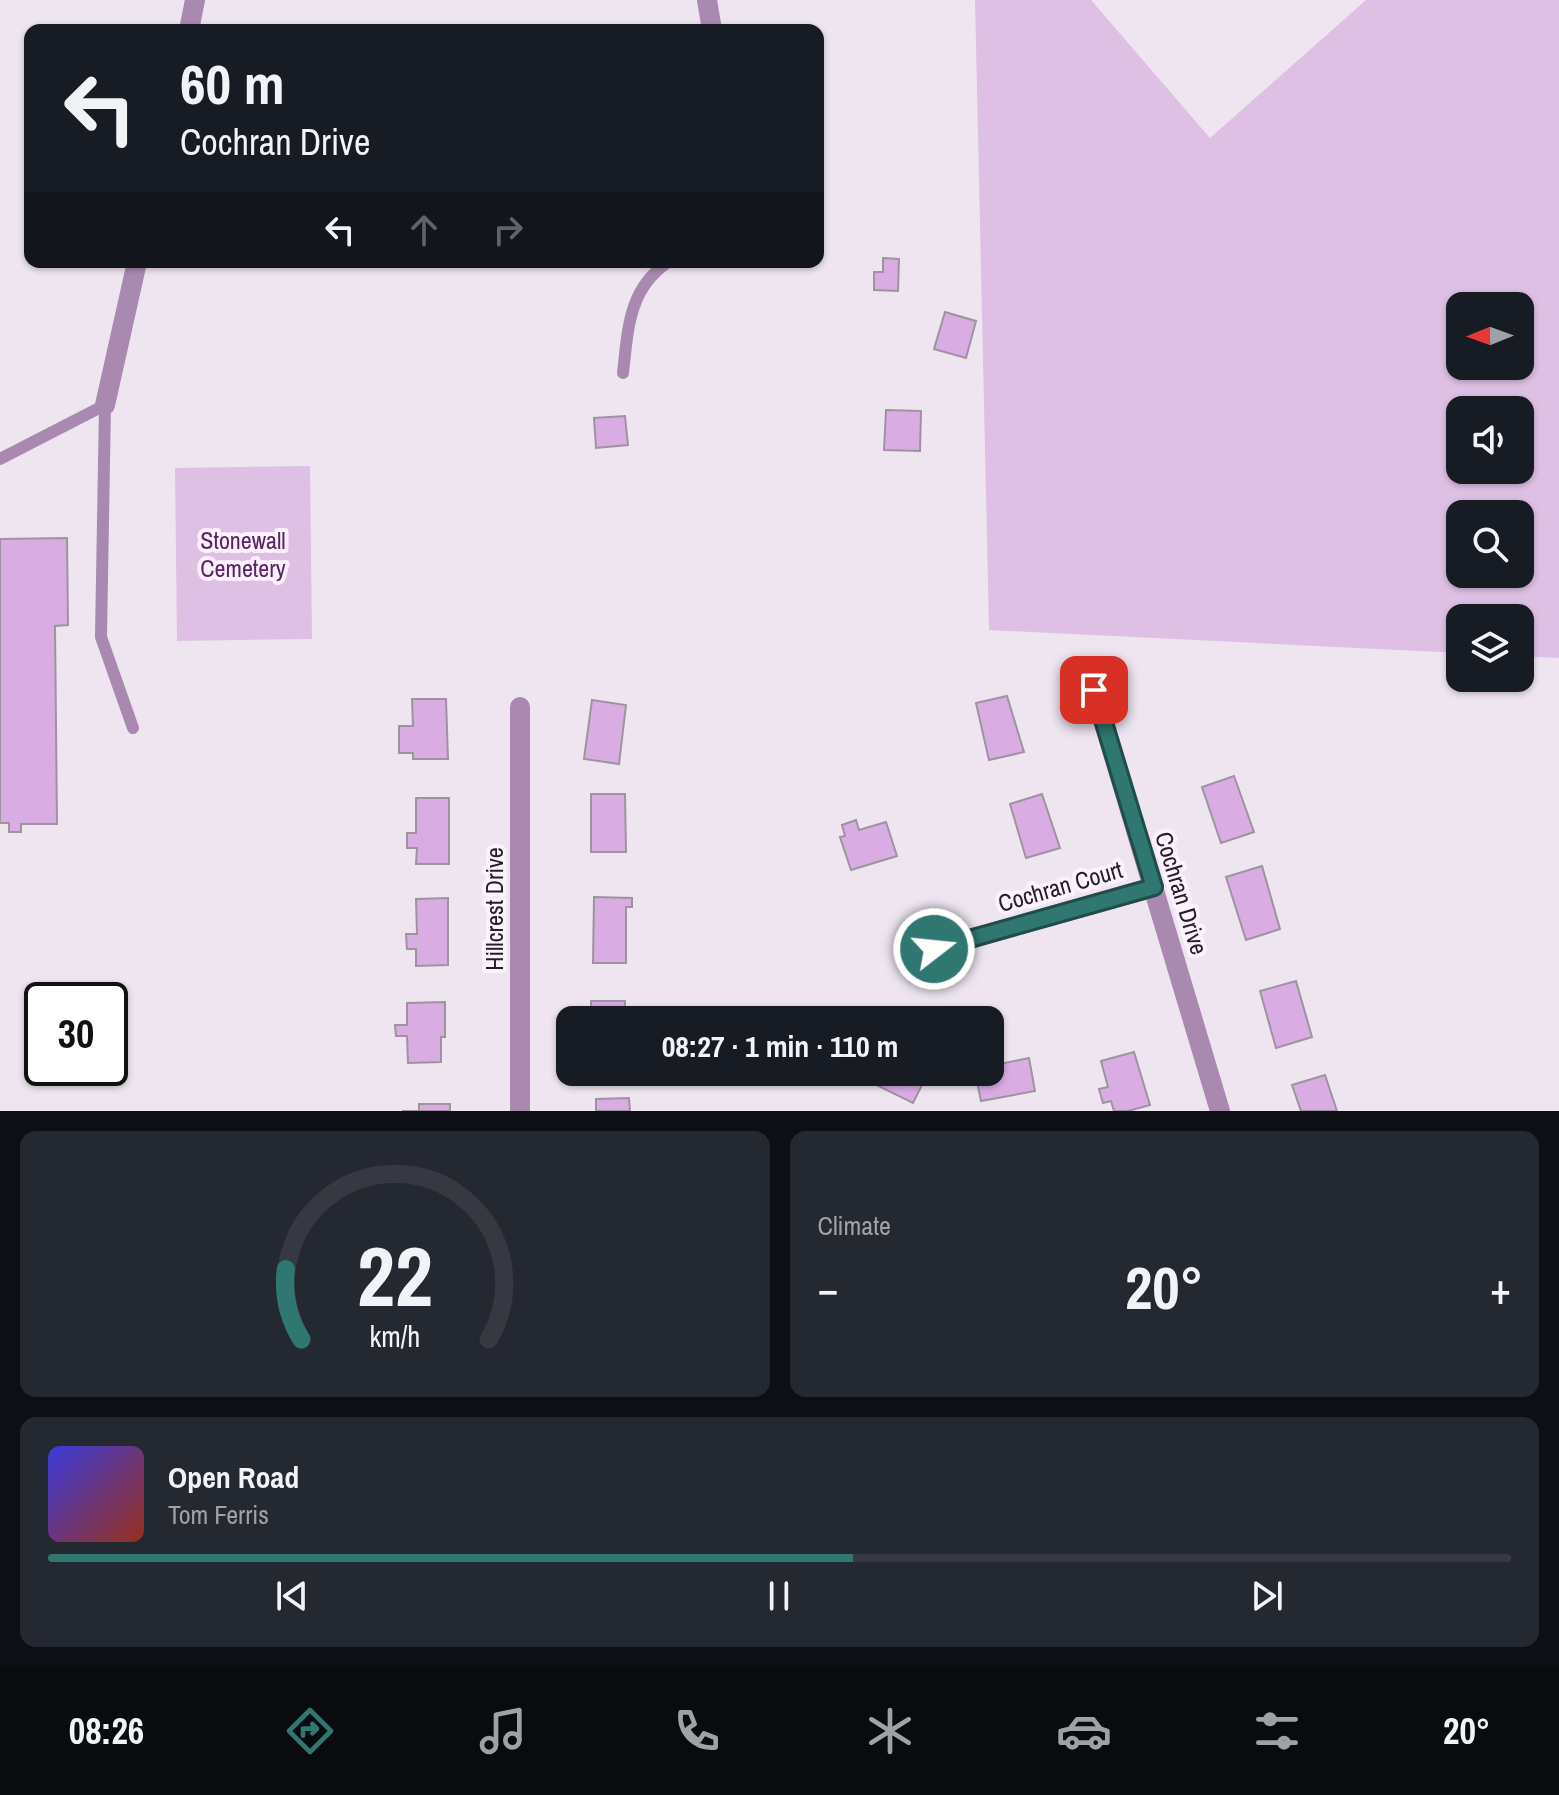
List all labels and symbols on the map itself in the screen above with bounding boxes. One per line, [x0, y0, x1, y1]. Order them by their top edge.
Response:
north arrow [1446, 292, 1534, 380]
park label: Stonewall Cemetery [200, 524, 286, 584]
pin [1060, 656, 1128, 724]
street label: Cochran Drive [1148, 828, 1216, 958]
street label: Hillcrest Drive [478, 847, 510, 971]
street label: Cochran Court [994, 853, 1126, 919]
position arrow [892, 907, 976, 991]
speed limit sign: 30 [24, 982, 128, 1086]

